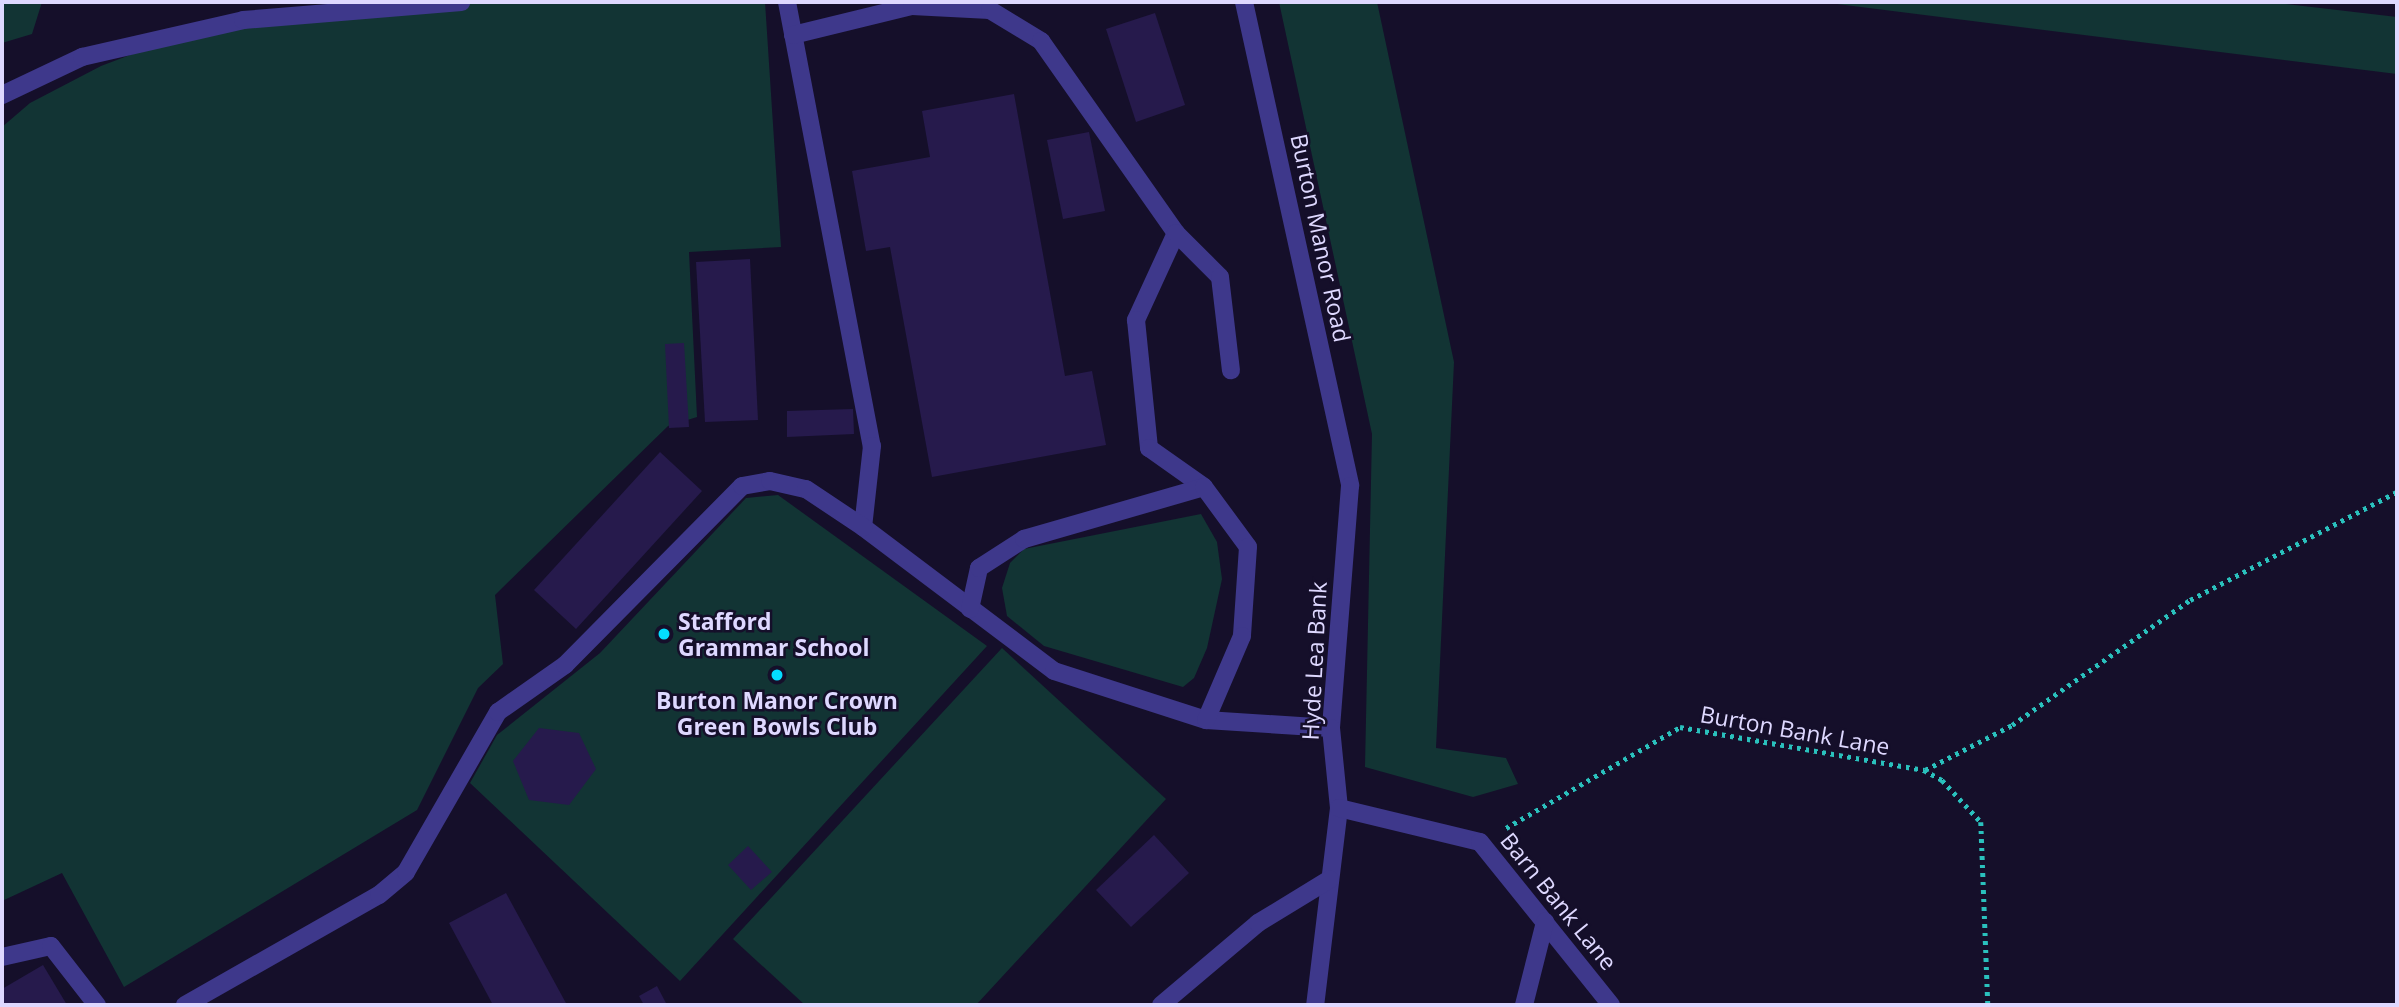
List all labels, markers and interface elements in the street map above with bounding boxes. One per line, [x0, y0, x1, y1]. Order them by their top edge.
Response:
street label: Burton Manor Road [1285, 131, 1357, 345]
street label: Hyde Lea Bank [1296, 581, 1332, 741]
place label: Stafford Grammar School [678, 607, 870, 661]
marker: Stafford Grammar School [656, 626, 672, 642]
marker: Burton Manor Crown Green Bowls Club [769, 667, 785, 683]
place label: Burton Manor Crown Green Bowls Club [656, 686, 898, 740]
street label: Burton Bank Lane [1698, 700, 1892, 760]
street label: Barn Bank Lane [1495, 827, 1623, 975]

